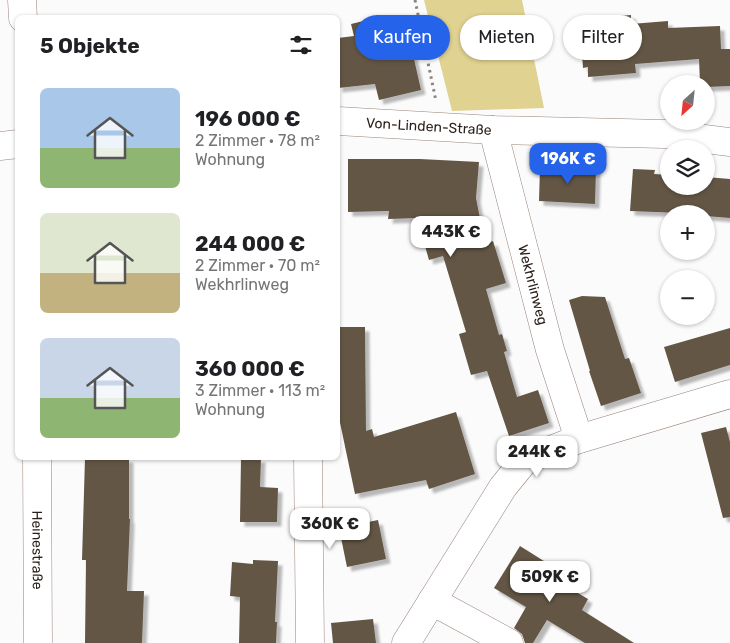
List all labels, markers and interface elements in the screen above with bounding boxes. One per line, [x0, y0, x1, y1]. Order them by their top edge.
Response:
chip: Kaufen [355, 15, 450, 60]
chip: Mieten [460, 15, 553, 60]
chip: Filter [563, 15, 642, 60]
icon: filters [287, 31, 315, 59]
text: 5 Objekte [40, 33, 140, 58]
north arrow [660, 75, 715, 130]
map controls [660, 75, 715, 325]
text: 196 000 € [195, 106, 301, 131]
icon: home [80, 108, 140, 168]
street label: Von-Linden-Straße [366, 114, 492, 138]
text: 2 Zimmer · 78 m² [195, 131, 320, 150]
button: layers [660, 140, 715, 195]
pin: 196K € [527, 142, 609, 185]
text: 196K € [540, 149, 596, 168]
text: Wohnung [195, 150, 265, 169]
button: + [660, 205, 715, 260]
pin: 443K € [410, 216, 492, 258]
text: 443K € [422, 222, 480, 241]
text: 244 000 € [195, 231, 306, 256]
icon: home [80, 233, 140, 293]
street label: Wekhrlinweg [515, 243, 552, 327]
text: 2 Zimmer · 70 m² [195, 256, 320, 275]
button: − [660, 270, 715, 325]
text: Wekhrlinweg [195, 275, 289, 294]
text: 360 000 € [195, 356, 305, 381]
icon: home [80, 358, 140, 418]
text: 3 Zimmer · 113 m² [195, 381, 325, 400]
text: Wohnung [195, 400, 265, 419]
pin: 244K € [496, 436, 578, 478]
text: 244K € [508, 442, 566, 461]
pin: 360K € [289, 508, 371, 550]
street label: Heinestraße [29, 510, 46, 590]
text: 360K € [301, 514, 359, 533]
pin: 509K € [509, 560, 591, 603]
text: 509K € [521, 567, 579, 586]

